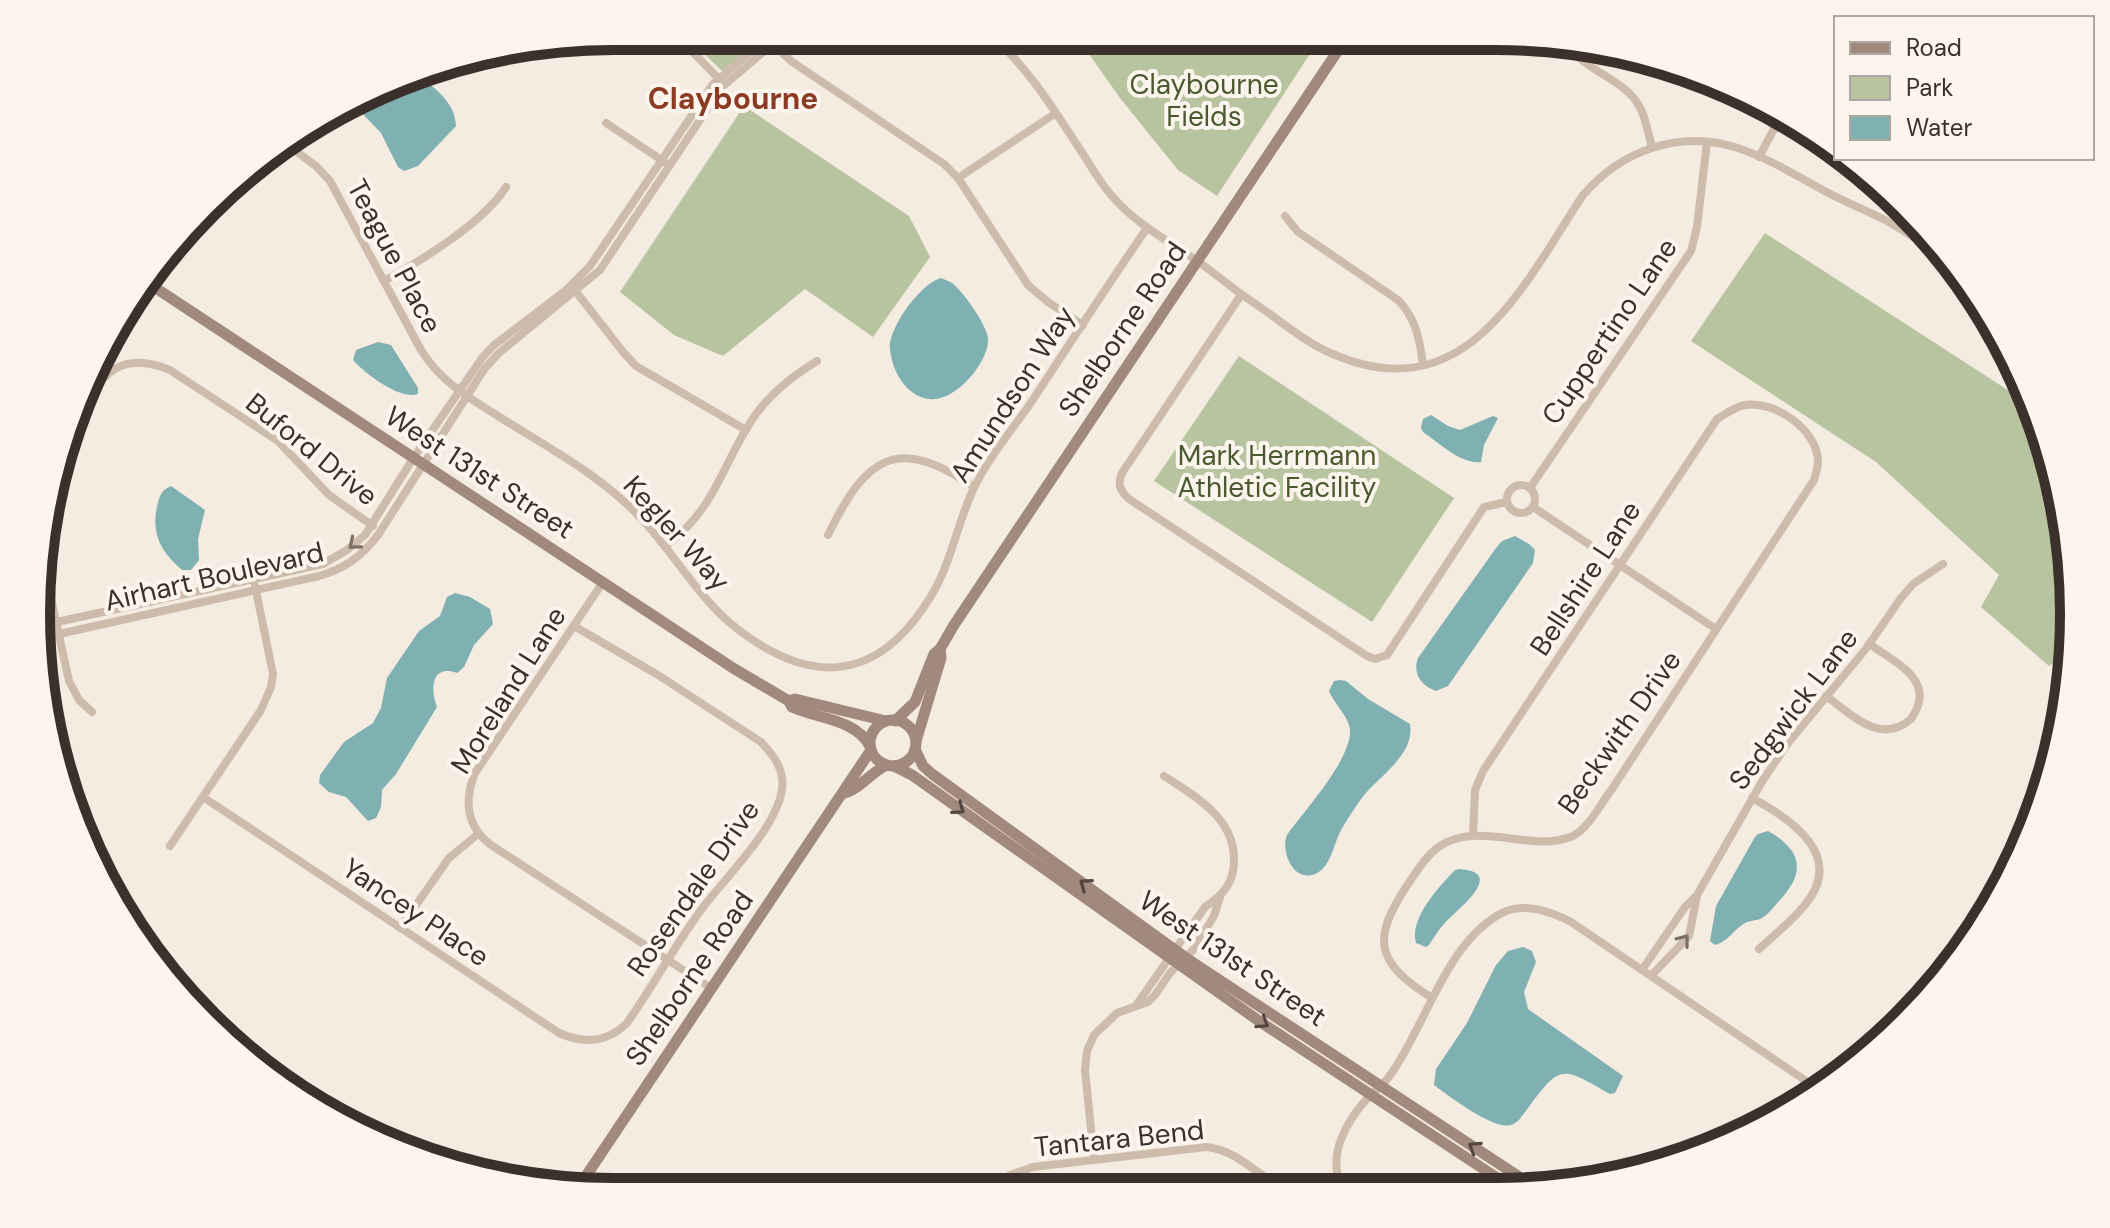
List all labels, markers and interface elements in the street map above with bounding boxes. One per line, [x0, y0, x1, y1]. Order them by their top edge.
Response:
legend [1834, 16, 2094, 160]
text: Road [1906, 32, 1962, 63]
park label: Claybourne Fields [1129, 66, 1279, 135]
text: Park [1906, 72, 1953, 103]
district label: Claybourne [648, 79, 818, 118]
text: Water [1906, 112, 1972, 143]
street label: Teague Place [339, 173, 451, 340]
street label: Cuppertino Lane [1533, 231, 1685, 432]
street label: Shelborne Road [1050, 235, 1195, 424]
street label: Amundson Way [941, 299, 1083, 490]
street label: Buford Drive [238, 385, 385, 514]
street label: West 131st Street [378, 397, 581, 547]
park label: Mark Herrmann Athletic Facility [1178, 437, 1376, 506]
street label: Kegler Way [615, 468, 738, 599]
street label: Bellshire Lane [1522, 494, 1649, 663]
street label: Airhart Boulevard [101, 533, 327, 620]
one-way arrow [349, 534, 364, 549]
street label: Moreland Lane [442, 600, 575, 781]
street label: Sedgwick Lane [1721, 621, 1866, 797]
street label: Beckwith Drive [1549, 643, 1690, 821]
street label: Rosendale Drive [619, 793, 768, 984]
one-way arrow [950, 799, 965, 814]
street label: Yancey Place [335, 850, 496, 975]
one-way arrow [1079, 880, 1094, 894]
street label: West 131st Street [1132, 882, 1334, 1035]
street label: Shelborne Road [617, 884, 762, 1073]
one-way arrow [1674, 934, 1688, 949]
one-way arrow [1254, 1014, 1269, 1029]
street label: Tantara Bend [1032, 1111, 1206, 1166]
one-way arrow [1468, 1142, 1483, 1157]

